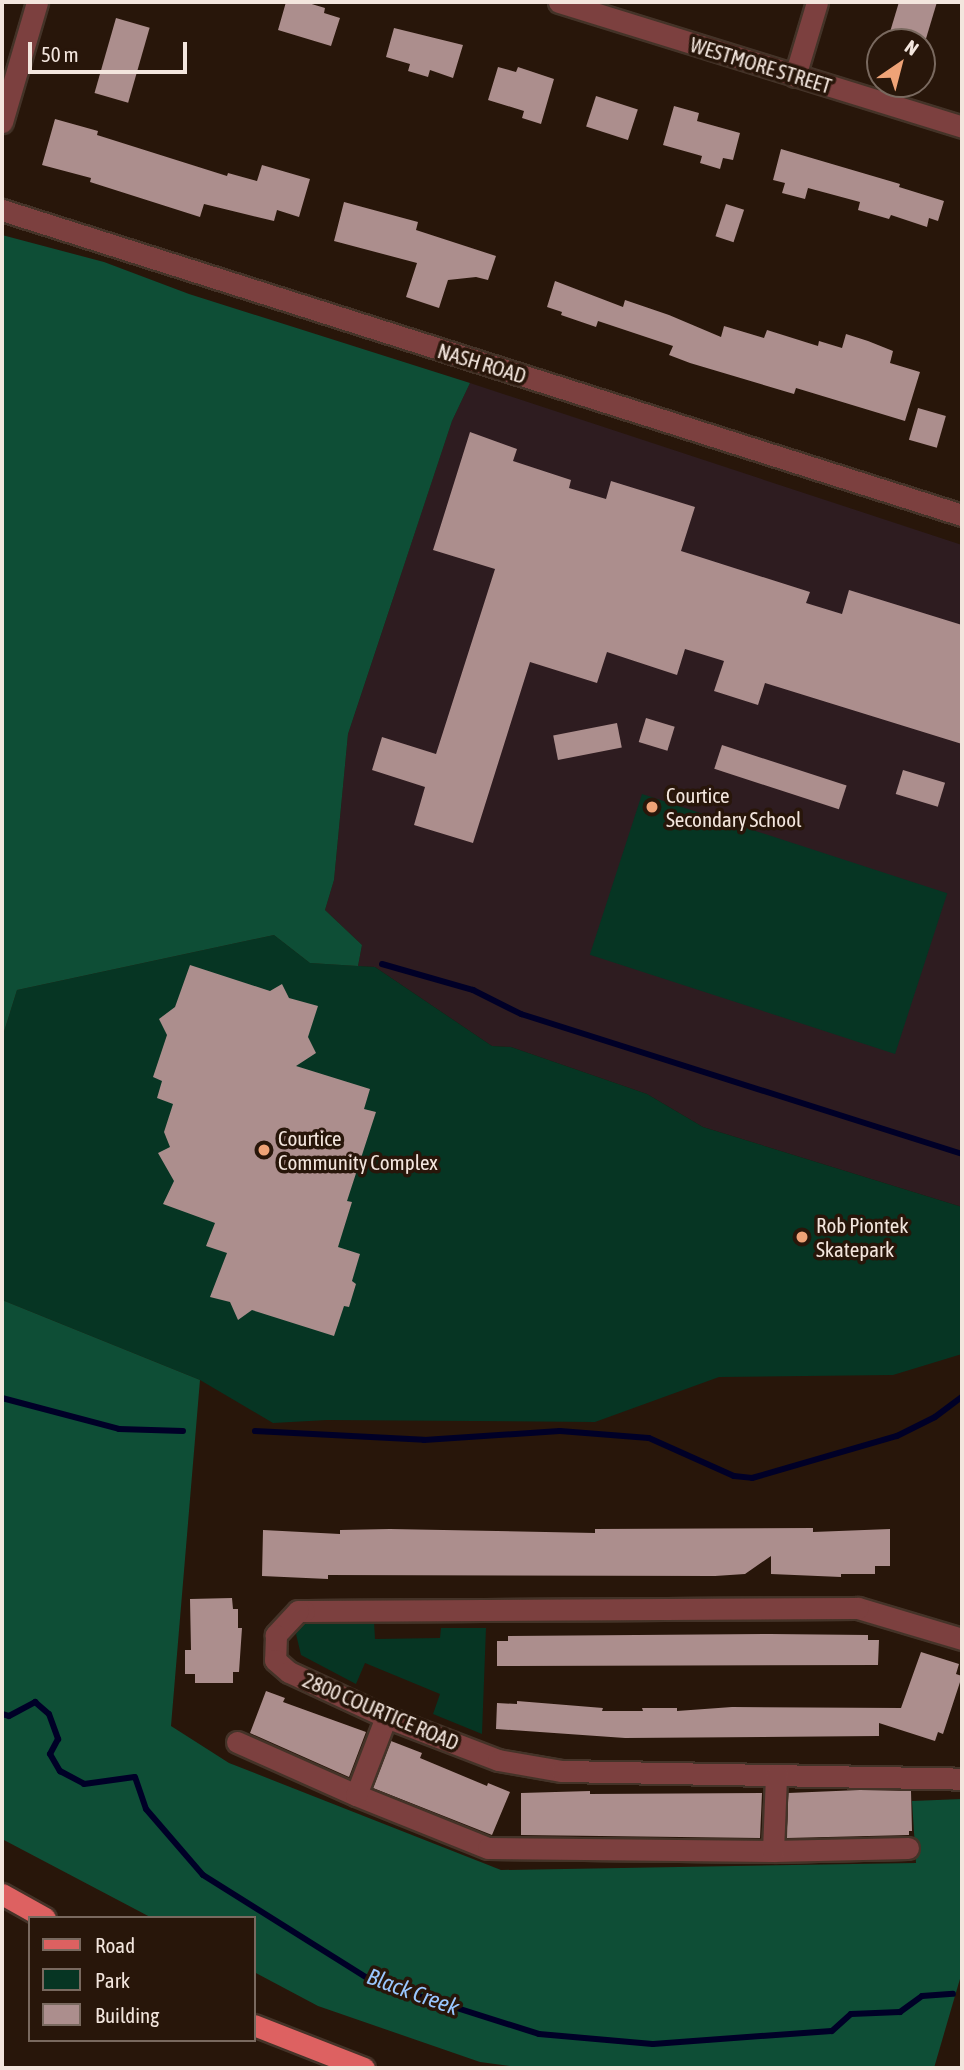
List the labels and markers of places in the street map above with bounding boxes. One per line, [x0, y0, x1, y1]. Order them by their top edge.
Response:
place label: Courtice Secondary School [666, 782, 802, 832]
marker: Courtice Secondary School [644, 799, 660, 815]
place label: Courtice Community Complex [278, 1125, 438, 1175]
marker: Courtice Community Complex [256, 1142, 272, 1158]
place label: Rob Piontek Skatepark [816, 1212, 909, 1262]
marker: Rob Piontek Skatepark [794, 1229, 810, 1245]

